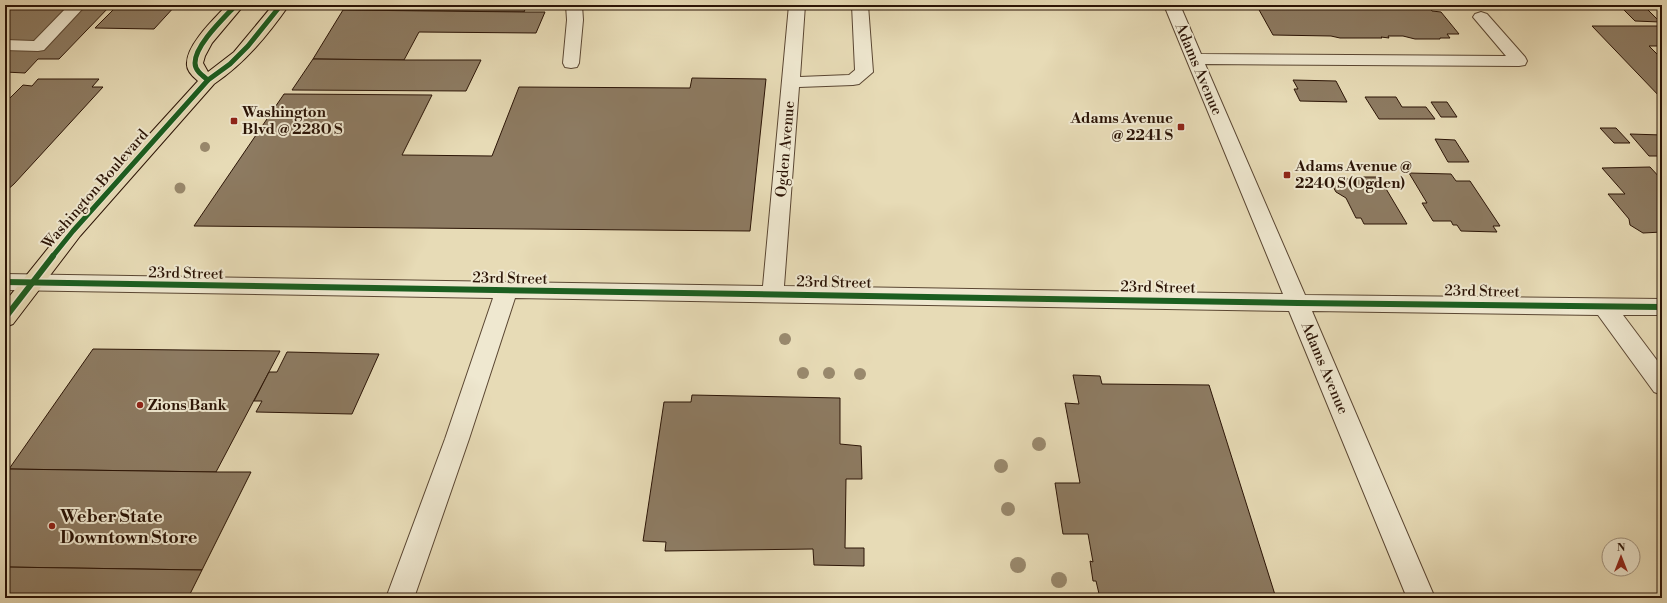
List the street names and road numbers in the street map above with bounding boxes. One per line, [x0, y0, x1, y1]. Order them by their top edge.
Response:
street label: Adams Avenue [1170, 19, 1227, 118]
street label: Ogden Avenue [772, 100, 799, 198]
street label: Washington Boulevard [38, 125, 153, 254]
street label: 23rd Street [148, 263, 225, 284]
street label: 23rd Street [472, 268, 549, 289]
street label: 23rd Street [796, 272, 873, 293]
street label: 23rd Street [1120, 277, 1197, 298]
street label: 23rd Street [1444, 281, 1521, 302]
street label: Adams Avenue [1296, 318, 1353, 417]

